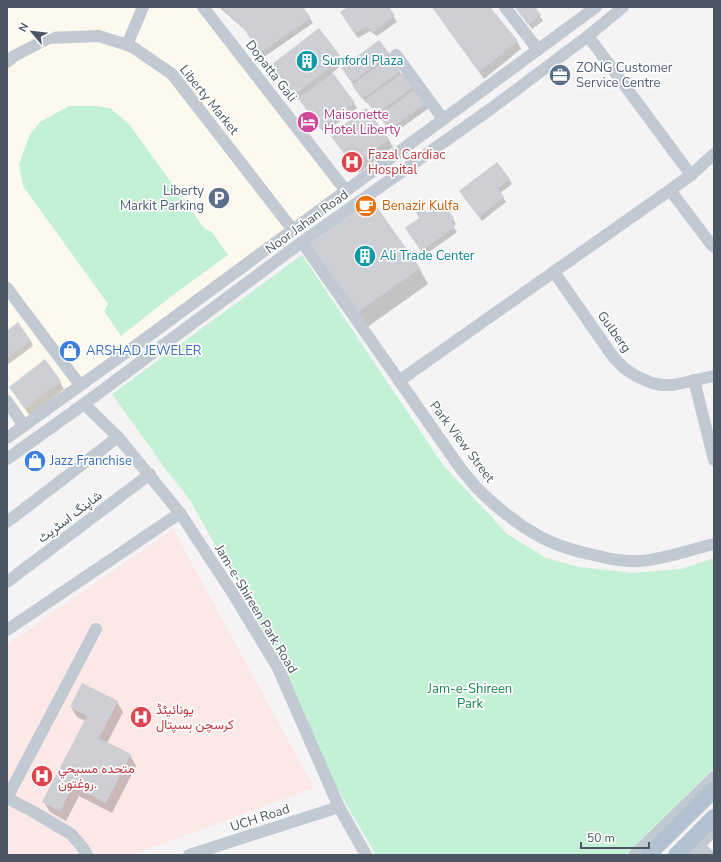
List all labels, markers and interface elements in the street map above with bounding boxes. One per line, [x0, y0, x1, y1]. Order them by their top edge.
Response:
north arrow [12, 12, 52, 52]
text: N [15, 20, 32, 35]
street label: Dopatta Gali [241, 36, 301, 106]
building icon: Sunford Plaza [294, 48, 320, 74]
place label: Sunford Plaza [322, 52, 403, 70]
place label: ZONG Customer Service Centre [576, 59, 673, 92]
street label: Liberty Market [175, 61, 243, 139]
office icon: ZONG Customer Service Centre [547, 62, 573, 88]
place label: Maisonette Hotel Liberty [324, 106, 401, 139]
hotel icon: Maisonette Hotel Liberty [295, 109, 321, 135]
place label: Fazal Cardiac Hospital [368, 146, 445, 179]
hospital icon: Fazal Cardiac Hospital [339, 149, 365, 175]
place label: Liberty Markit Parking [120, 182, 204, 215]
parking icon: Liberty Markit Parking [206, 185, 232, 211]
street label: Noor Jahan Road [262, 186, 352, 258]
cafe icon: Benazir Kulfa [353, 193, 379, 219]
place label: Benazir Kulfa [382, 197, 459, 215]
building icon: Ali Trade Center [352, 243, 378, 269]
place label: Ali Trade Center [380, 247, 475, 265]
street label: Gulberg [593, 308, 635, 356]
shop icon: ARSHAD JEWELER [57, 338, 83, 364]
place label: ARSHAD JEWELER [86, 342, 202, 360]
street label: Park View Street [425, 398, 499, 487]
shop icon: Jazz Franchise [22, 448, 48, 474]
place label: Jazz Franchise [49, 452, 132, 470]
street label: شاپنگ اسٹریٹ [34, 487, 106, 547]
street label: Jam-e-Shireen Park Road [210, 540, 302, 677]
park label: Jam-e-Shireen Park [427, 680, 512, 713]
place label: یونائیٹڈ کرسچن ہسپتال [156, 701, 234, 734]
hospital icon: یونائیٹڈ کرسچن ہسپتال [128, 704, 154, 730]
place label: متحده مسیحي روغتون. [58, 760, 135, 793]
hospital icon: متحده مسیحي روغتون. [29, 763, 55, 789]
street label: UCH Road [228, 800, 292, 836]
scale bar [581, 824, 649, 850]
text: 50 m [587, 830, 615, 846]

